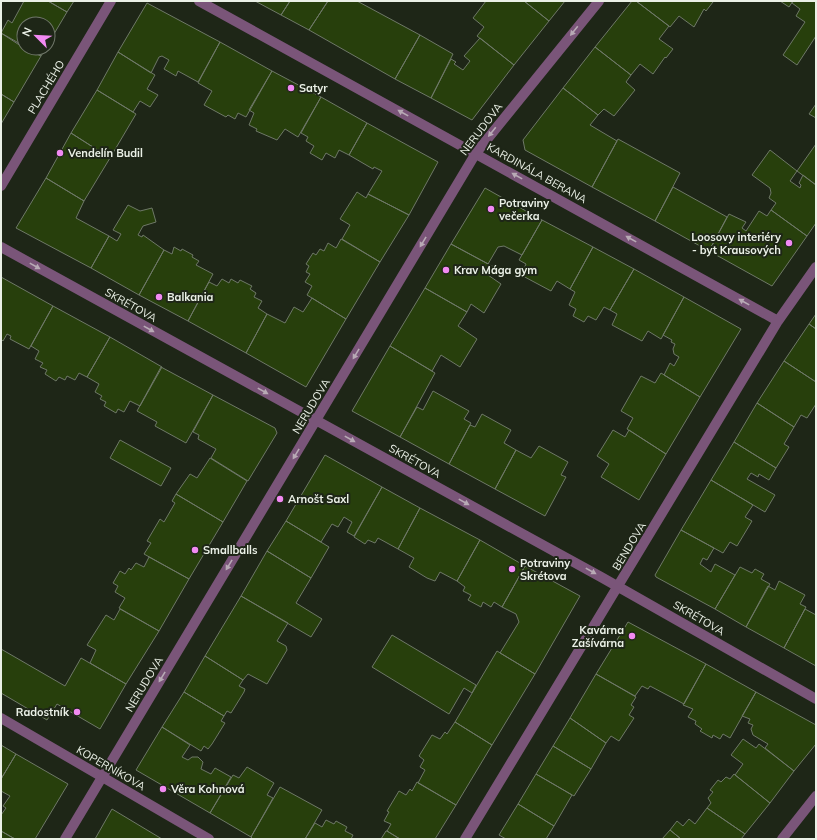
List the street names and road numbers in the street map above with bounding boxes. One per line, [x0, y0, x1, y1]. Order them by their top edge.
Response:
street label: PLACHÉHO [24, 58, 68, 116]
street label: NERUDOVA [457, 100, 505, 158]
street label: KARDINÁLA BERANA [484, 140, 590, 206]
street label: SKRÉTOVA [103, 285, 159, 325]
street label: NERUDOVA [289, 376, 333, 436]
street label: SKRÉTOVA [387, 441, 443, 481]
street label: BENDOVA [609, 519, 649, 573]
street label: SKRÉTOVA [671, 598, 727, 638]
street label: NERUDOVA [122, 654, 166, 714]
street label: KOPERNÍKOVA [74, 743, 148, 793]

